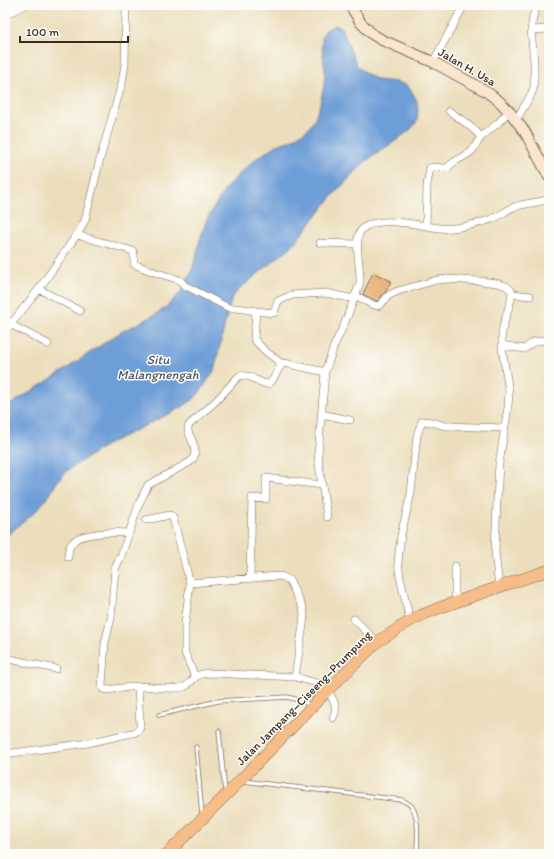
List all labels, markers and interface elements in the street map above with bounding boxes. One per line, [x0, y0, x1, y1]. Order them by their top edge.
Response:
scale bar [20, 18, 128, 44]
text: 100 m [26, 25, 59, 39]
street label: Jalan H. Usa [436, 45, 499, 89]
water label: Situ Malangnengah [117, 352, 200, 382]
street label: Jalan Jampang–Ciseeng–Prumpung [234, 627, 375, 768]

